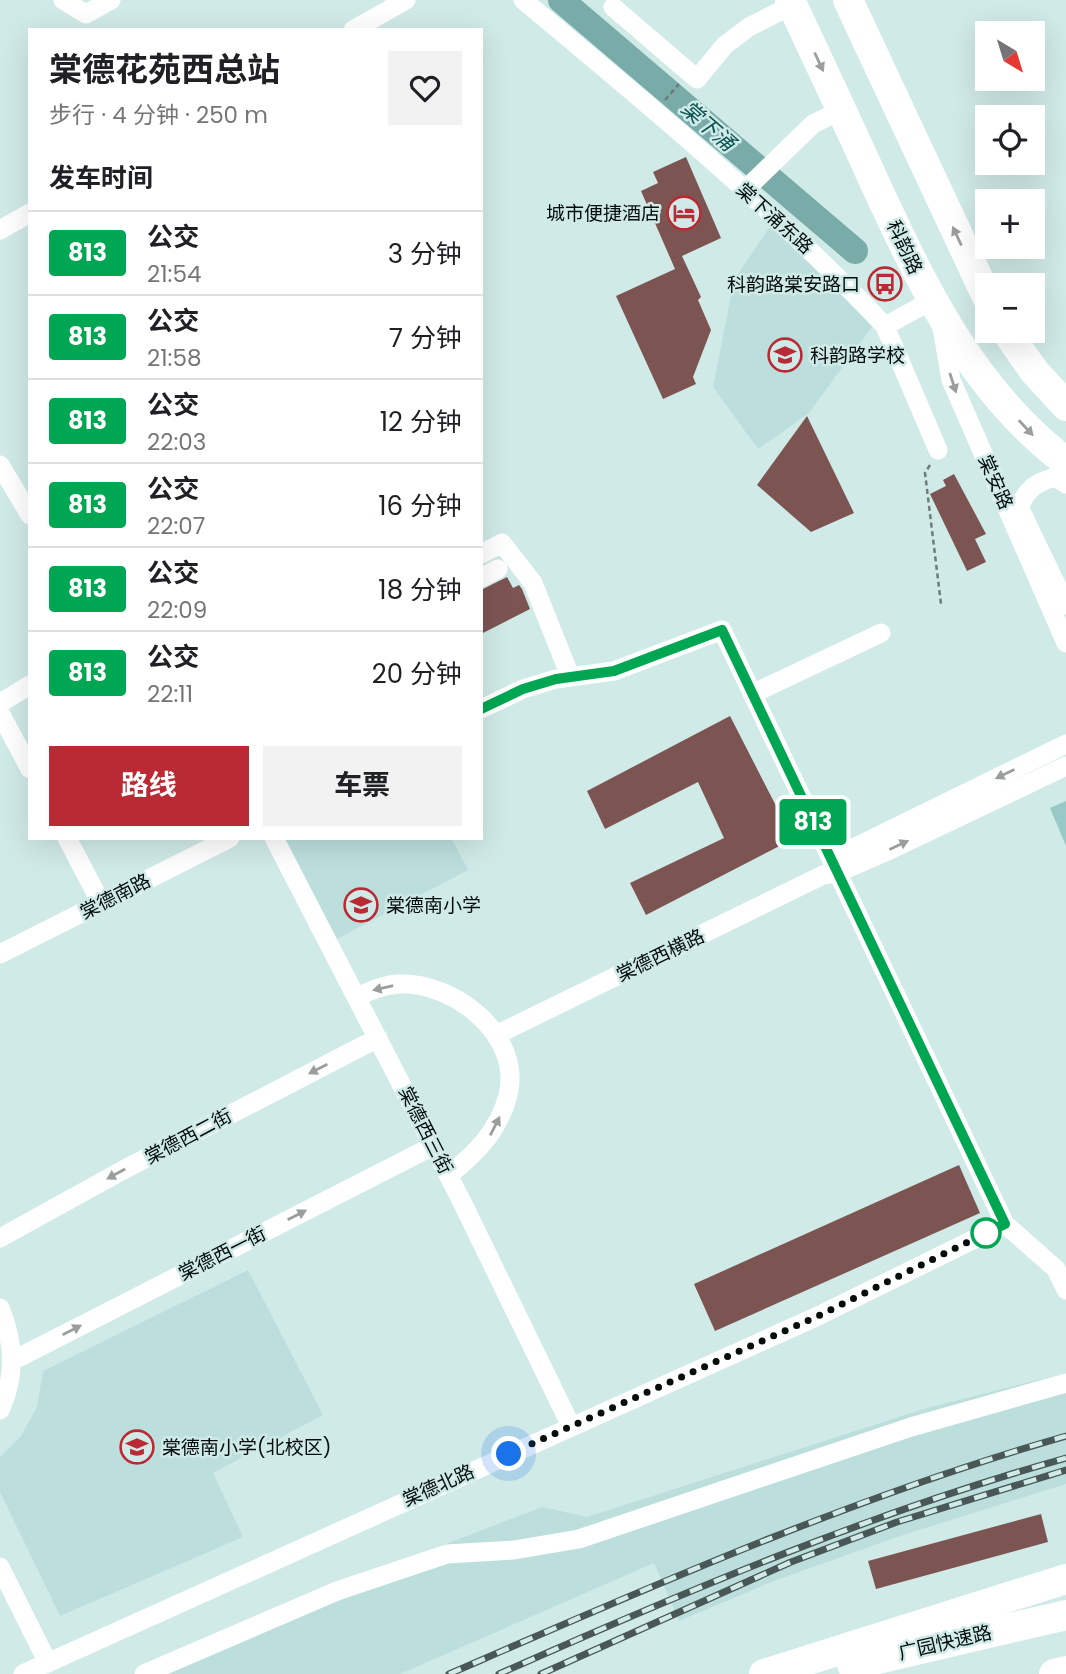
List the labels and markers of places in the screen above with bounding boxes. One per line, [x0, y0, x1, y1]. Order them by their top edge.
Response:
hotel icon: 城市便捷酒店 [665, 194, 703, 232]
place label: 城市便捷酒店 [546, 200, 660, 227]
bus stop icon: 科韵路棠安路口 [866, 265, 904, 303]
place label: 科韵路棠安路口 [727, 271, 860, 298]
school or university icon: 科韵路学校 [766, 336, 804, 374]
place label: 科韵路学校 [810, 342, 905, 369]
school or university icon: 棠德南小学 [342, 886, 380, 924]
place label: 棠德南小学 [386, 892, 481, 919]
unlabelled marker [971, 1218, 1001, 1248]
school or university icon: 棠德南小学(北校区) [118, 1428, 156, 1466]
place label: 棠德南小学(北校区) [162, 1434, 331, 1461]

